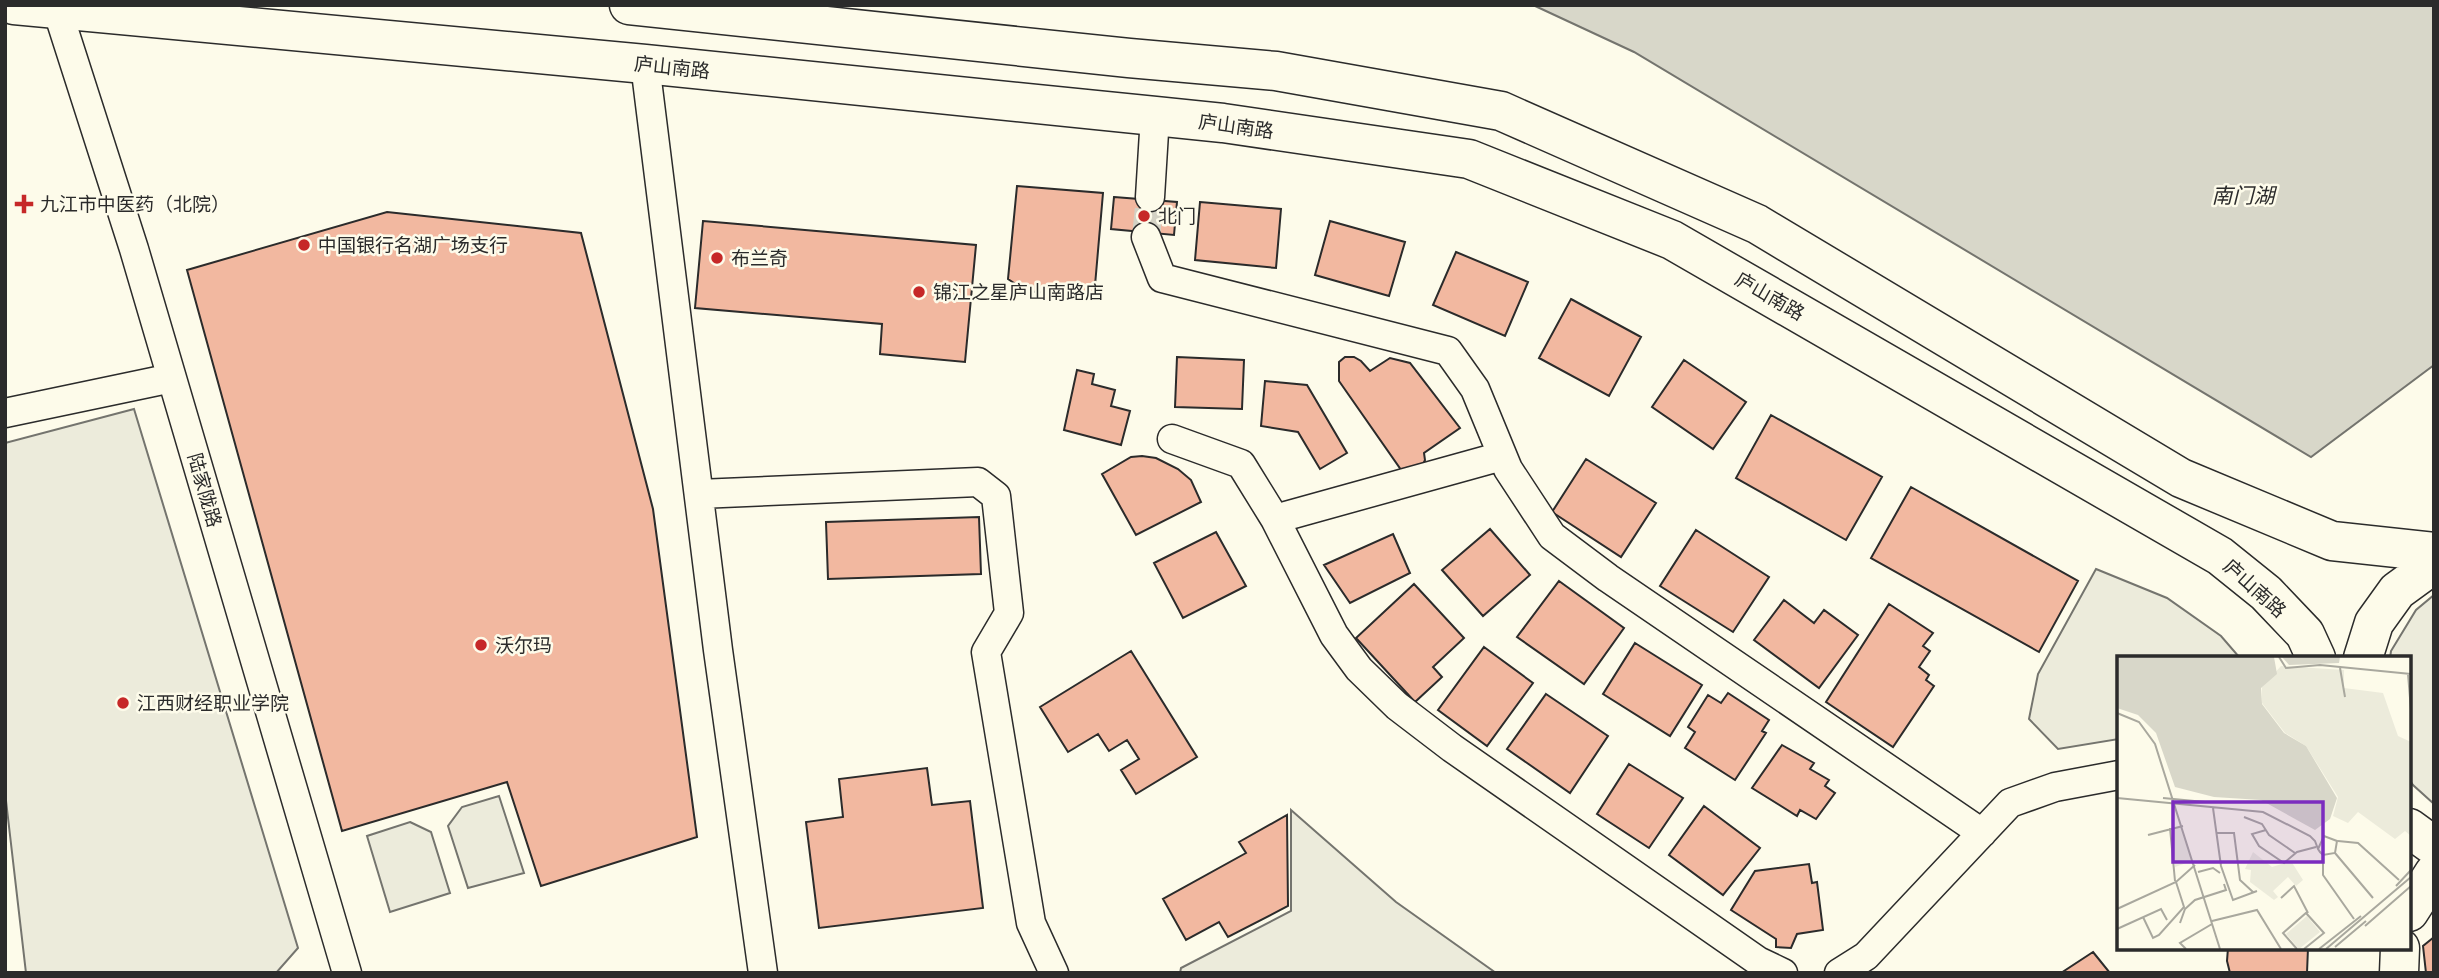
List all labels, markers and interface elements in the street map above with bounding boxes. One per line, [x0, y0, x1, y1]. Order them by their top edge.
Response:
street label: 庐山南路 [633, 51, 711, 83]
street label: 庐山南路 [1197, 109, 1275, 143]
water label: 南门湖 [2212, 181, 2277, 209]
place label: 九江市中医药（北院） [40, 192, 230, 216]
marker: 九江市中医药（北院） [14, 194, 34, 214]
place label: 北门 [1158, 204, 1196, 228]
marker: 北门 [1136, 208, 1152, 224]
place label: 中国银行名湖广场支行 [318, 233, 508, 257]
marker: 中国银行名湖广场支行 [296, 237, 312, 253]
place label: 布兰奇 [731, 246, 788, 270]
marker: 布兰奇 [709, 250, 725, 266]
street label: 庐山南路 [1731, 267, 1809, 325]
place label: 锦江之星庐山南路店 [933, 280, 1104, 304]
marker: 锦江之星庐山南路店 [911, 284, 927, 300]
street label: 陆家陇路 [183, 450, 227, 530]
street label: 庐山南路 [2219, 554, 2291, 622]
place label: 沃尔玛 [495, 633, 552, 657]
marker: 沃尔玛 [473, 637, 489, 653]
inset map [2117, 656, 2411, 950]
place label: 江西财经职业学院 [137, 691, 289, 715]
marker: 江西财经职业学院 [115, 695, 131, 711]

